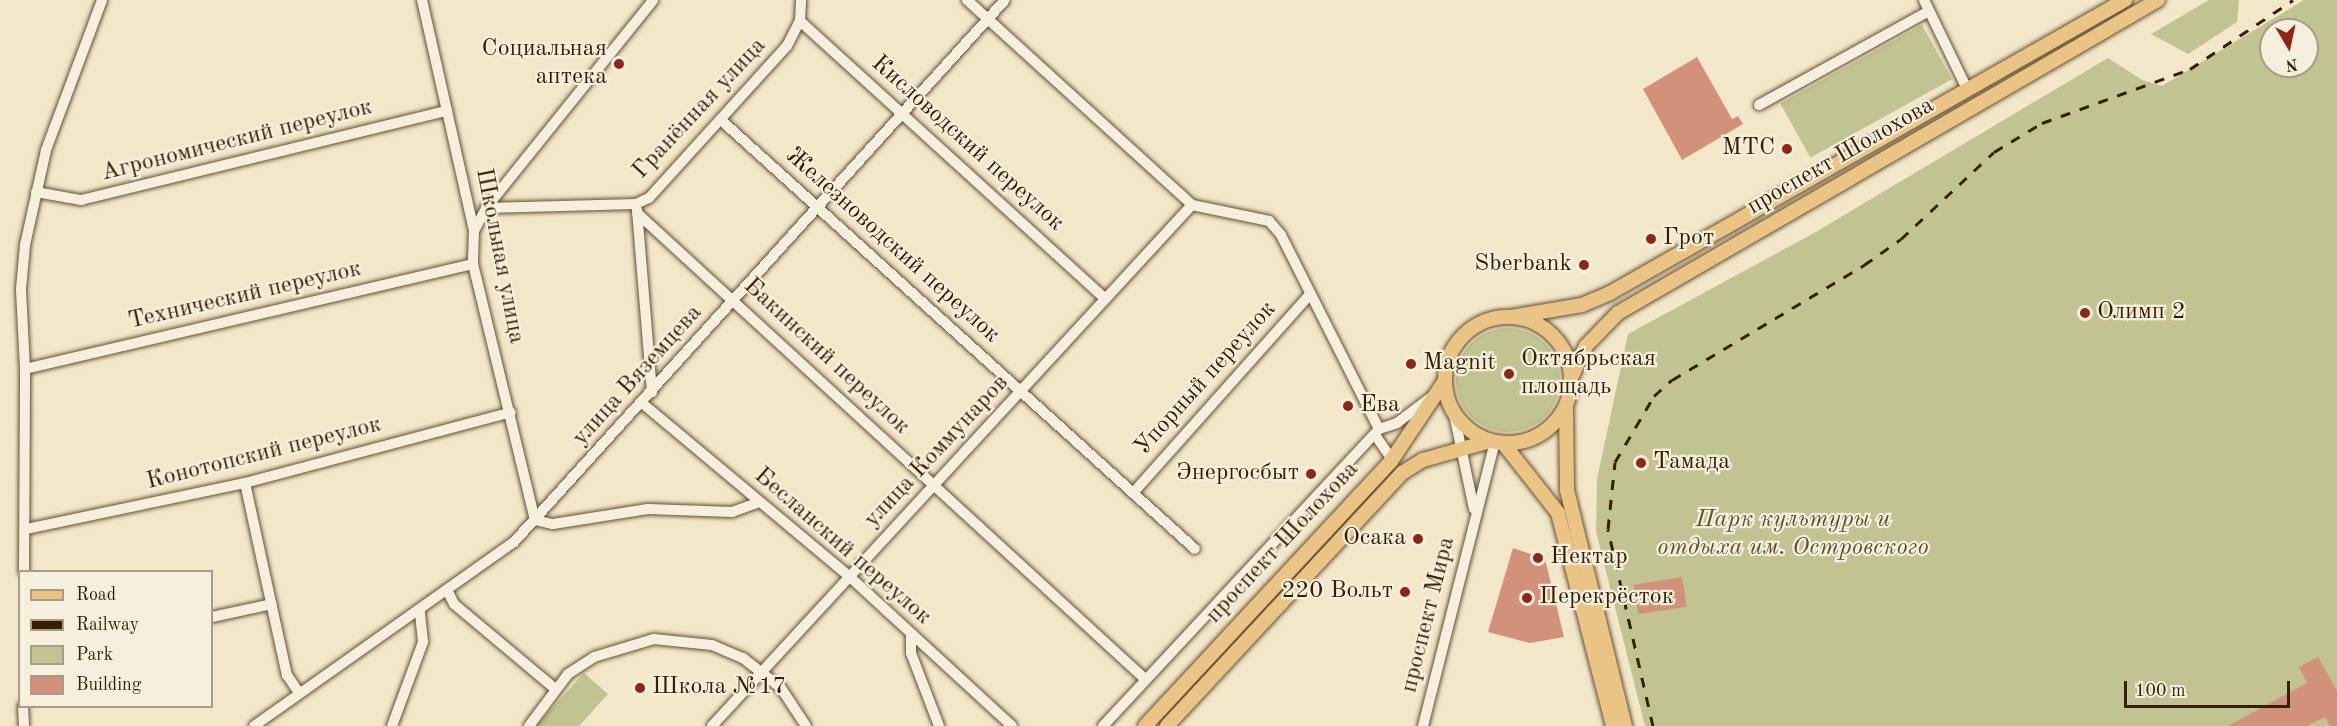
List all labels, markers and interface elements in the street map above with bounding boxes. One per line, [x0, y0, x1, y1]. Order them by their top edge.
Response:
north arrow [2259, 18, 2319, 78]
street label: Гранённая улица [627, 32, 773, 186]
place label: Социальная аптека [482, 36, 607, 92]
street label: Кисловодский переулок [865, 50, 1069, 238]
text: N [2284, 55, 2299, 73]
marker: Социальная аптека [612, 57, 626, 71]
street label: проспект Шолохова [1742, 92, 1940, 222]
street label: Агрономический переулок [99, 93, 375, 189]
place label: МТС [1722, 135, 1775, 163]
street label: Железноводский переулок [779, 142, 1005, 350]
marker: МТС [1780, 142, 1794, 156]
street label: Школьная улица [468, 166, 530, 346]
place label: Грот [1663, 225, 1714, 253]
marker: Грот [1644, 232, 1658, 246]
place label: Sberbank [1474, 251, 1572, 279]
street label: Технический переулок [126, 255, 364, 337]
marker: Sberbank [1577, 258, 1591, 272]
street label: Бакинский переулок [737, 272, 915, 442]
street label: Упорный переулок [1129, 296, 1283, 462]
street label: улица Вяземцева [567, 299, 709, 453]
place label: Олимп 2 [2097, 299, 2186, 327]
marker: Олимп 2 [2078, 306, 2092, 320]
place label: Октябрьская площадь [1521, 346, 1656, 402]
place label: Magnit [1423, 350, 1496, 378]
marker: Magnit [1404, 357, 1418, 371]
marker: Октябрьская площадь [1502, 367, 1516, 381]
street label: улица Коммунаров [859, 370, 1015, 534]
place label: Ева [1360, 392, 1400, 420]
marker: Ева [1341, 399, 1355, 413]
street label: Конотопский переулок [144, 411, 384, 497]
place label: Тамада [1653, 449, 1730, 477]
street label: проспект Шолохова [1200, 456, 1366, 630]
marker: Тамада [1634, 456, 1648, 470]
place label: Энергосбыт [1176, 460, 1299, 488]
street label: Бесланский переулок [747, 462, 937, 632]
marker: Энергосбыт [1304, 467, 1318, 481]
park label: Парк культуры и отдыха им. Островского [1657, 507, 1929, 563]
place label: Осака [1343, 525, 1406, 553]
marker: Осака [1411, 532, 1425, 546]
street label: проспект Мира [1396, 534, 1462, 696]
place label: Нектар [1550, 544, 1628, 572]
marker: Нектар [1531, 551, 1545, 565]
legend [18, 570, 213, 708]
place label: 220 Вольт [1281, 578, 1393, 606]
place label: Перекрёсток [1539, 584, 1674, 612]
marker: 220 Вольт [1398, 585, 1412, 599]
text: Road [76, 586, 116, 604]
marker: Перекрёсток [1520, 591, 1534, 605]
text: Railway [76, 616, 139, 634]
text: Park [76, 646, 113, 664]
scale bar [2127, 669, 2294, 707]
place label: Школа №17 [652, 674, 787, 702]
text: Building [76, 676, 141, 694]
marker: Школа №17 [633, 681, 647, 695]
text: 100 m [2135, 682, 2186, 700]

